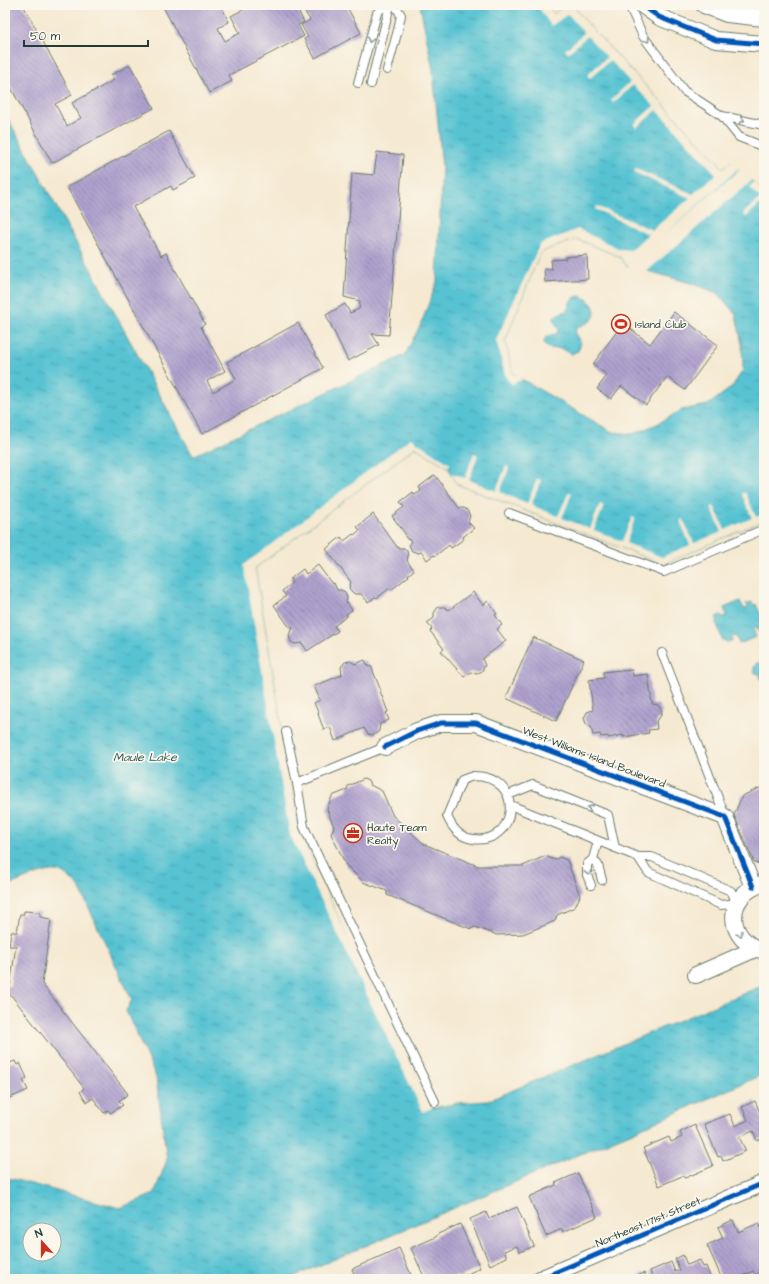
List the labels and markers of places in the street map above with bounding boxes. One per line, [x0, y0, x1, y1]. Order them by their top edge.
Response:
sports icon: Island Club [610, 313, 632, 335]
place label: Island Club [635, 317, 686, 332]
place label: Haute Team Realty [367, 820, 427, 849]
office icon: Haute Team Realty [342, 822, 364, 844]

